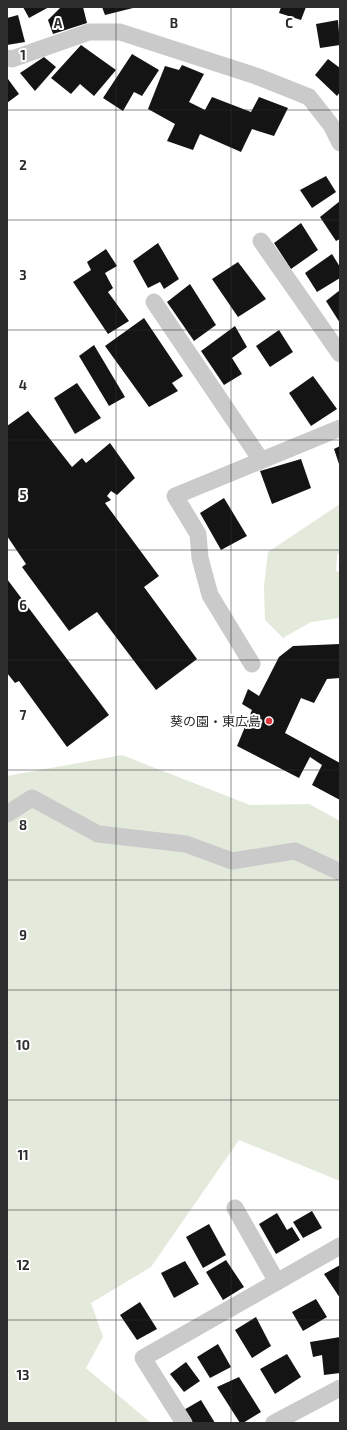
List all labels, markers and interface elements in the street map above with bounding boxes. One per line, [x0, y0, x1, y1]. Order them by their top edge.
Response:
text: A [54, 15, 63, 31]
text: B [170, 15, 178, 31]
text: C [285, 15, 293, 31]
text: 1 [20, 47, 26, 63]
text: 2 [19, 157, 27, 173]
text: 3 [19, 267, 27, 283]
text: 4 [19, 377, 27, 393]
text: 5 [19, 487, 27, 503]
text: 6 [19, 597, 27, 613]
text: 7 [20, 707, 27, 723]
place label: 葵の園・東広島 [170, 713, 261, 729]
marker: 葵の園・東広島 [264, 716, 274, 726]
text: 8 [19, 817, 27, 833]
text: 9 [19, 927, 27, 943]
text: 10 [16, 1037, 30, 1053]
text: 11 [17, 1147, 29, 1163]
text: 12 [16, 1257, 30, 1273]
text: 13 [17, 1367, 30, 1383]

